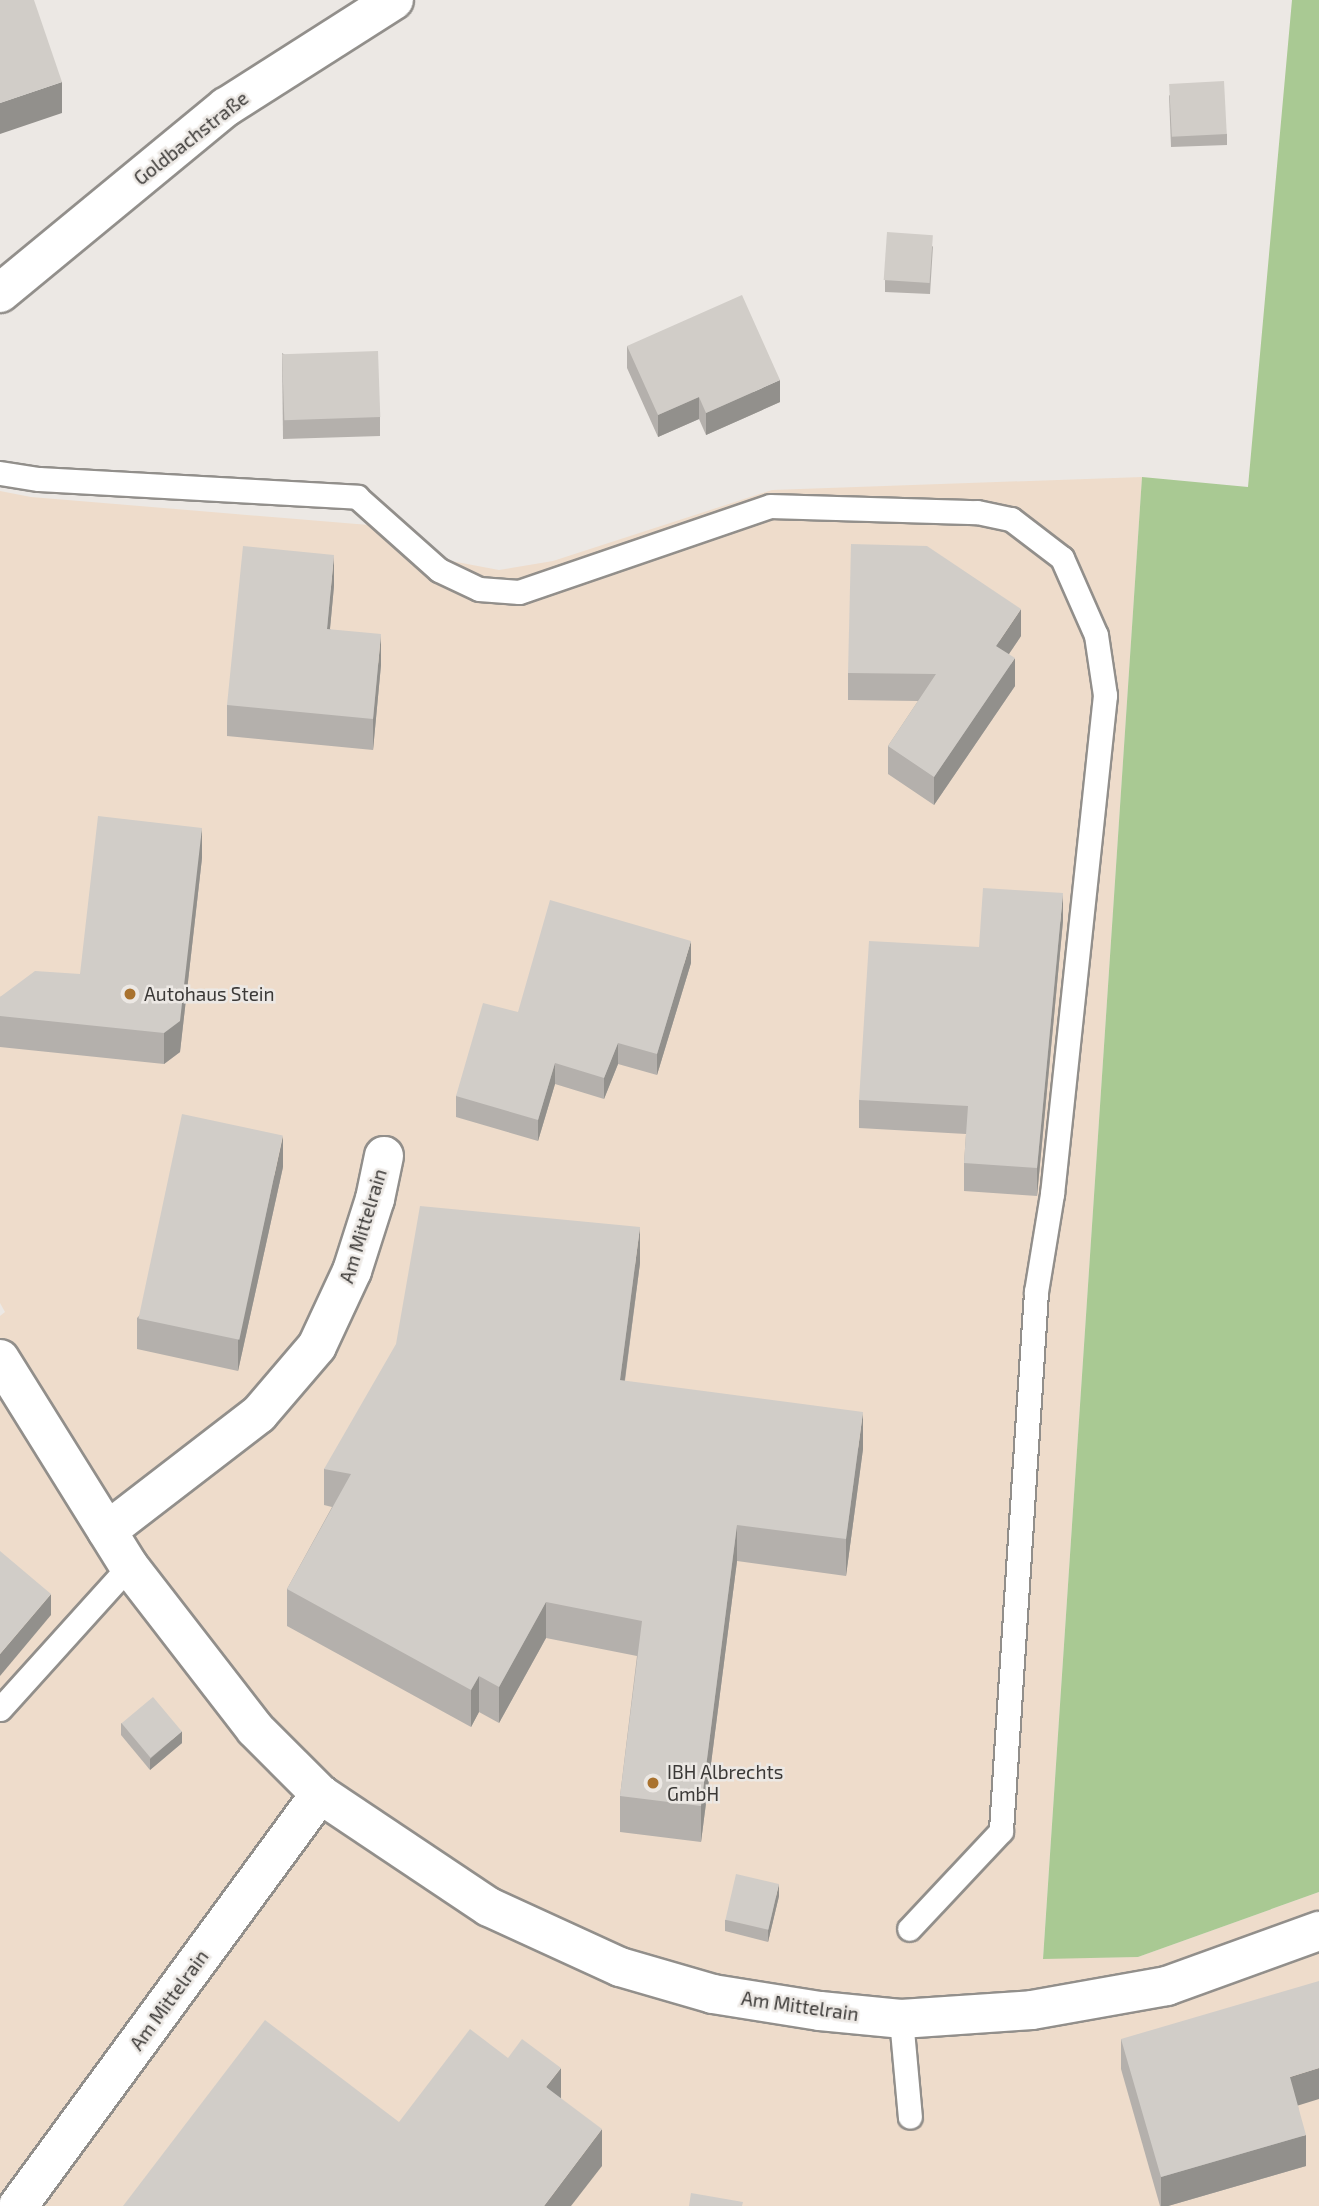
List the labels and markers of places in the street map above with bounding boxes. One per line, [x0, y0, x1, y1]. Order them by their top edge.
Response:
place label: Autohaus Stein [144, 983, 275, 1005]
marker: Autohaus Stein [122, 986, 138, 1002]
place label: IBH Albrechts GmbH [667, 1761, 784, 1805]
marker: IBH Albrechts GmbH [645, 1775, 661, 1791]

